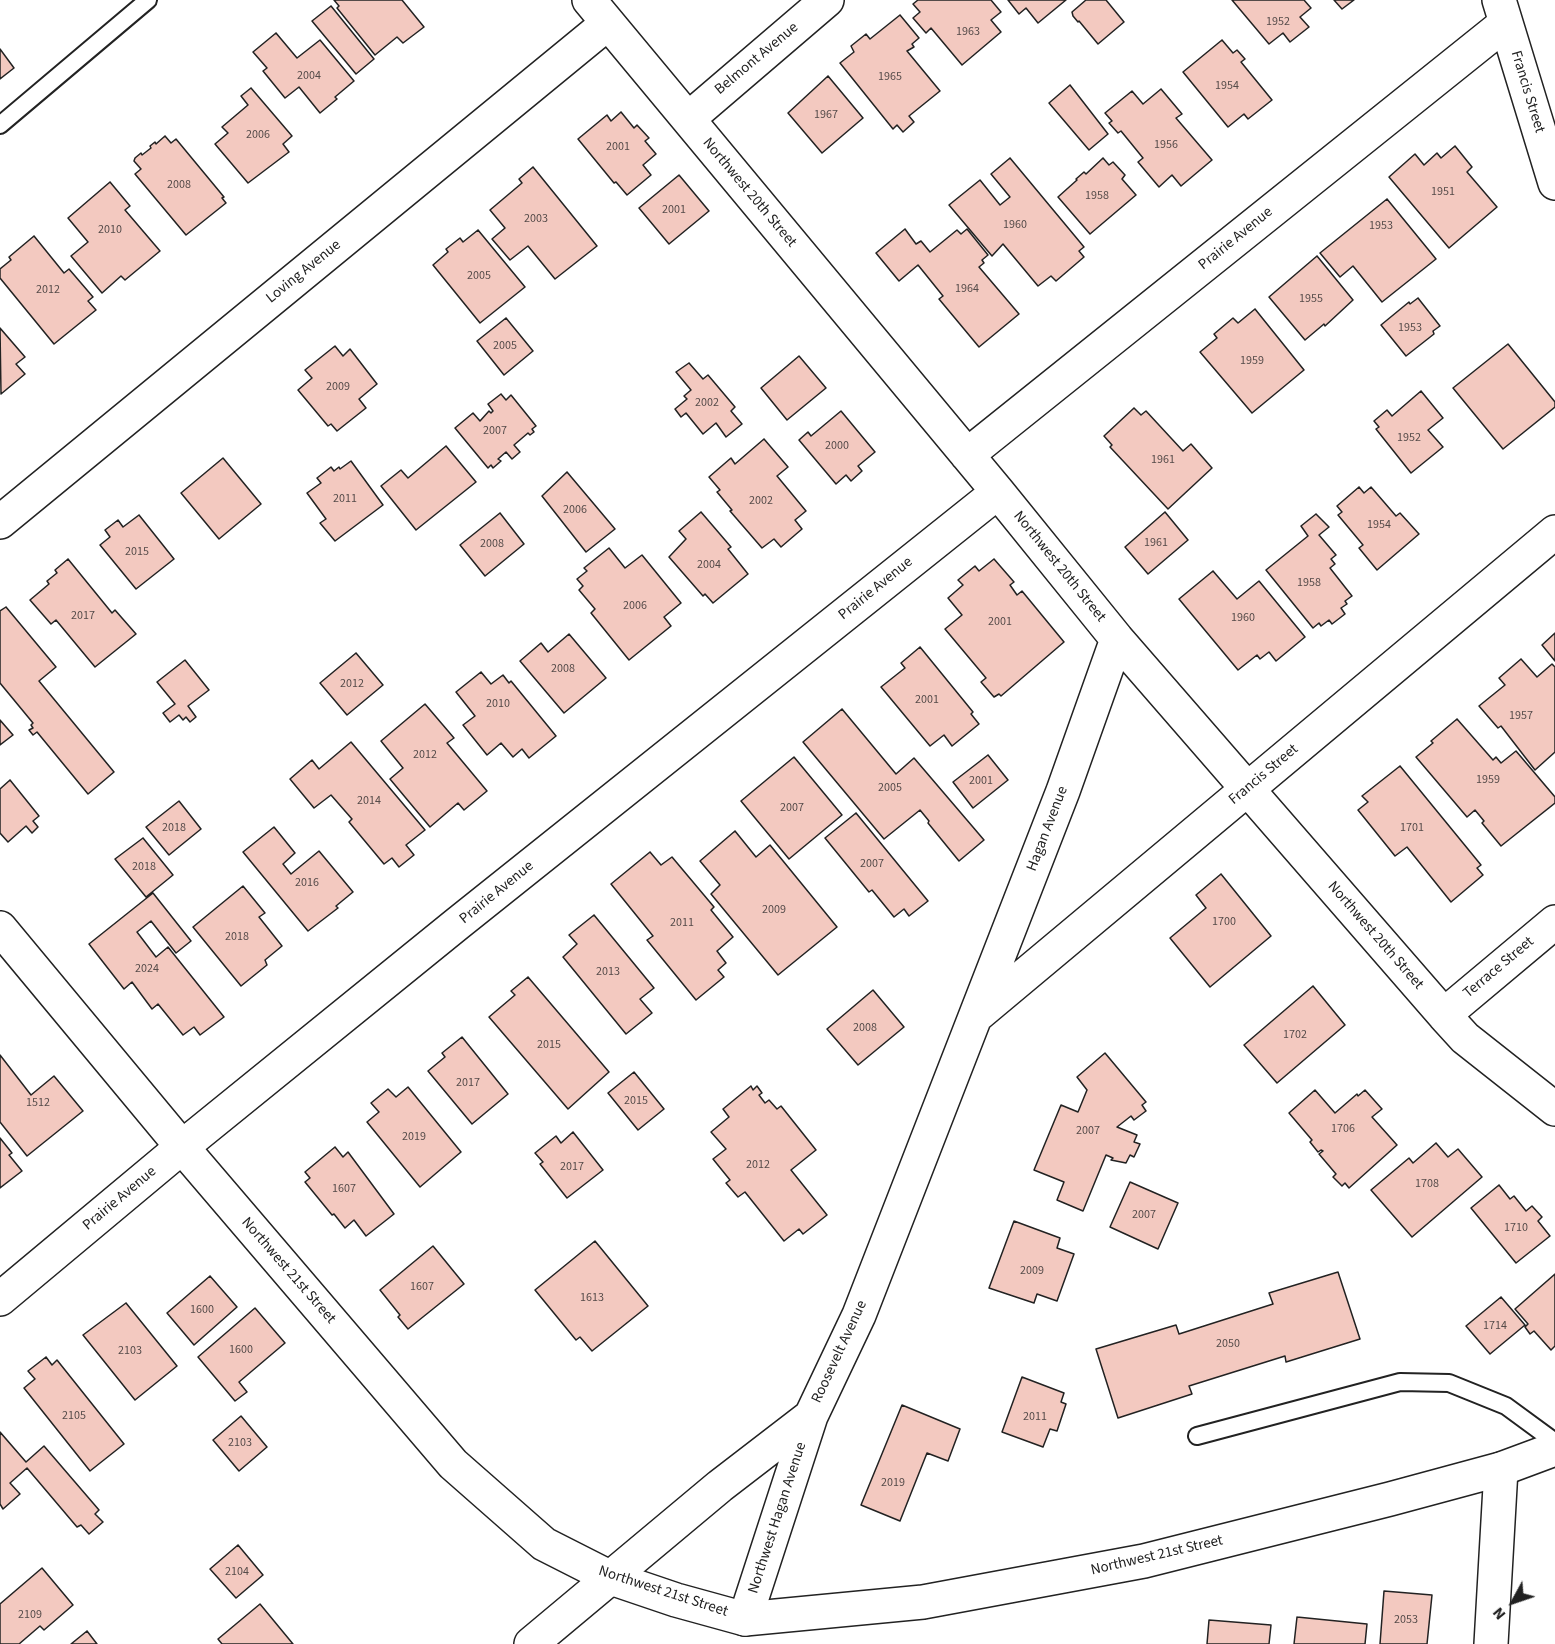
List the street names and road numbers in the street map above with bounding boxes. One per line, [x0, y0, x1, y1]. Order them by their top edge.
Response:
street label: Belmont Avenue [712, 19, 802, 99]
street label: Francis Street [1506, 49, 1548, 135]
street label: Northwest 20th Street [698, 135, 800, 251]
street label: Prairie Avenue [1195, 204, 1277, 274]
street label: Loving Avenue [263, 236, 345, 308]
street label: Northwest 20th Street [1009, 508, 1109, 626]
street label: Prairie Avenue [835, 554, 917, 624]
street label: Francis Street [1226, 741, 1302, 809]
street label: Hagan Avenue [1024, 784, 1072, 874]
street label: Prairie Avenue [456, 858, 538, 928]
street label: Northwest 20th Street [1323, 878, 1427, 994]
street label: Terrace Street [1460, 933, 1538, 1003]
street label: Prairie Avenue [80, 1163, 160, 1235]
street label: Northwest 21st Street [237, 1214, 339, 1328]
street label: Roosevelt Avenue [808, 1298, 872, 1406]
street label: Northwest Hagan Avenue [745, 1440, 811, 1596]
street label: Northwest 21st Street [1089, 1532, 1225, 1580]
street label: Northwest 21st Street [596, 1563, 730, 1621]

